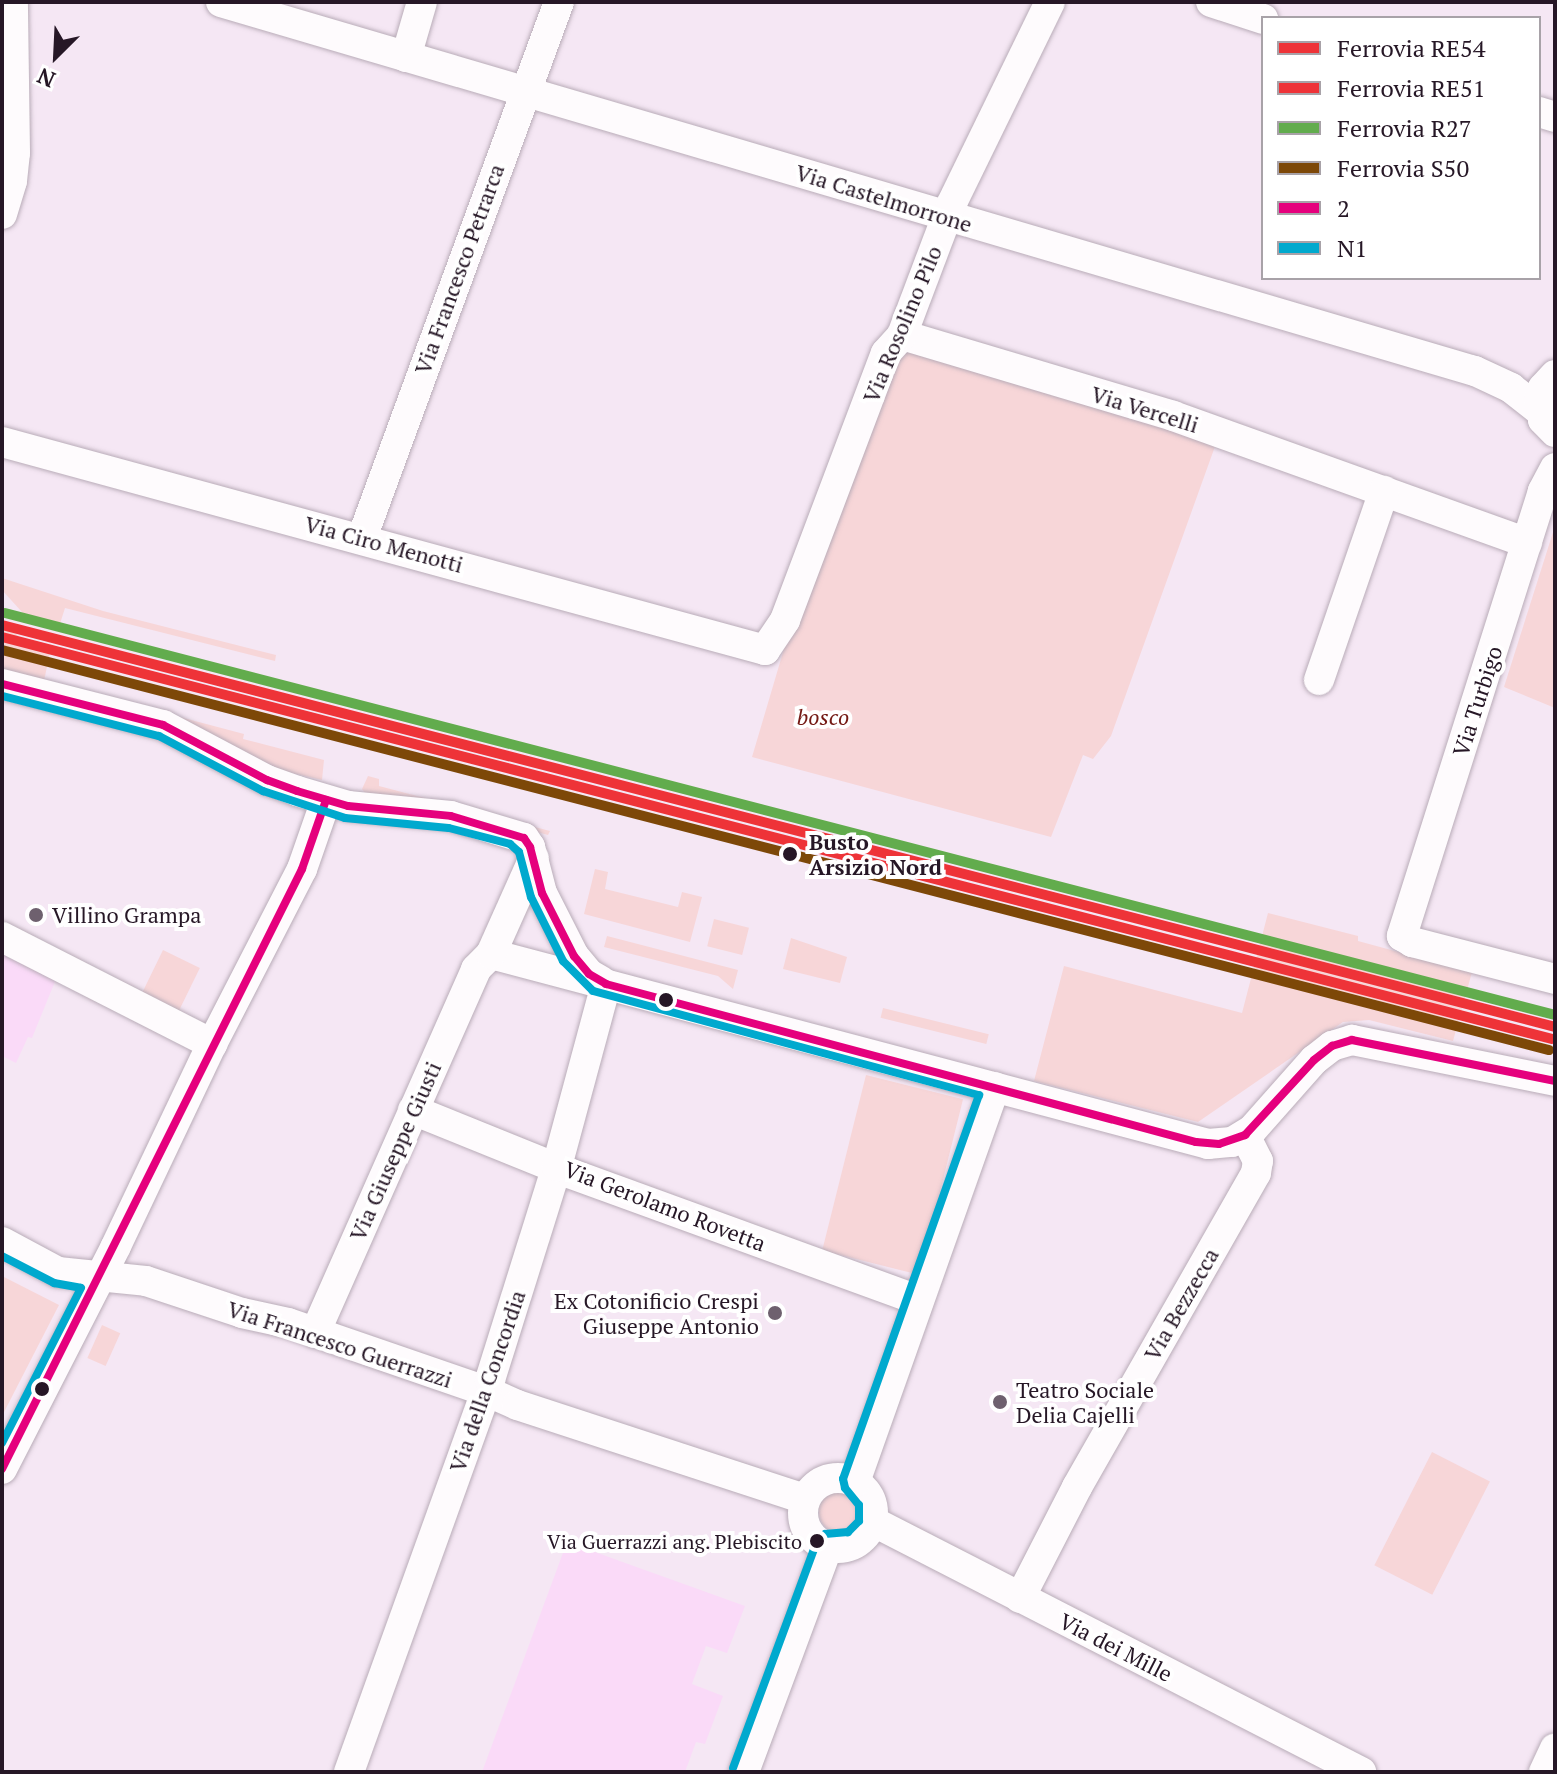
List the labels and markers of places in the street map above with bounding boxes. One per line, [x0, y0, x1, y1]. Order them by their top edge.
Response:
place label: Busto Arsizio Nord [809, 828, 942, 880]
marker: Busto Arsizio Nord [778, 842, 802, 866]
place label: Villino Grampa [52, 902, 201, 928]
marker: Villino Grampa [27, 906, 45, 924]
unlabelled marker [658, 992, 674, 1008]
place label: Ex Cotonificio Crespi Giuseppe Antonio [554, 1287, 759, 1338]
marker: Ex Cotonificio Crespi Giuseppe Antonio [766, 1304, 784, 1322]
place label: Teatro Sociale Delia Cajelli [1016, 1376, 1154, 1428]
unlabelled marker [34, 1381, 50, 1397]
marker: Teatro Sociale Delia Cajelli [991, 1393, 1009, 1411]
place label: Via Guerrazzi ang. Plebiscito [546, 1529, 802, 1553]
marker: Via Guerrazzi ang. Plebiscito [809, 1533, 825, 1549]

